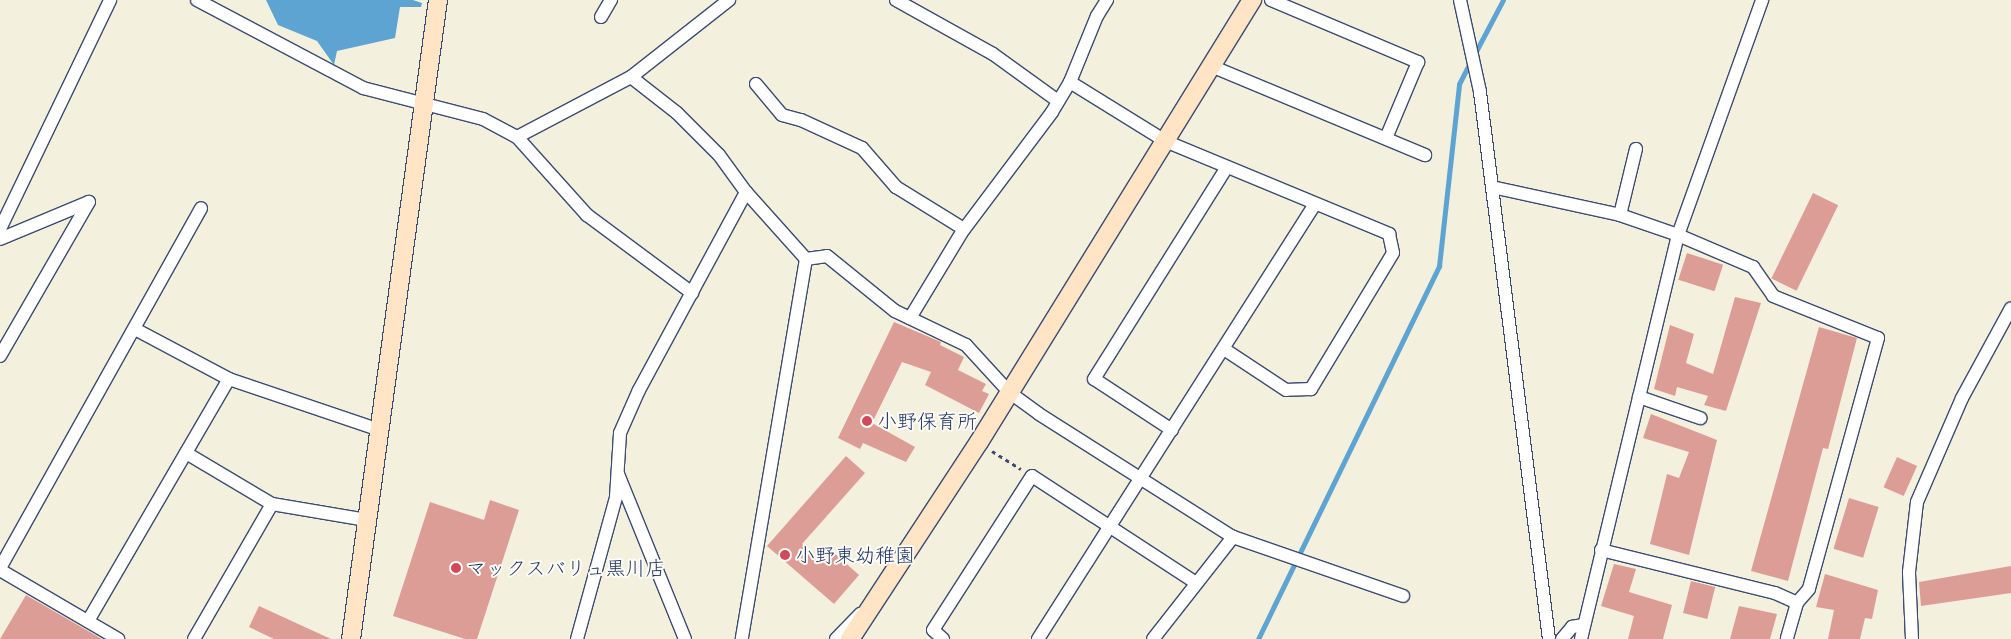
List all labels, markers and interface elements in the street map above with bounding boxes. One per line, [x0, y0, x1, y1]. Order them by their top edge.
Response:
place label: 小野保育所 [877, 409, 977, 433]
marker: 小野保育所 [861, 415, 873, 427]
place label: 小野東幼稚園 [795, 543, 915, 567]
marker: 小野東幼稚園 [779, 549, 791, 561]
place label: マックスバリュ黒川店 [466, 556, 666, 580]
marker: マックスバリュ黒川店 [450, 562, 462, 574]

